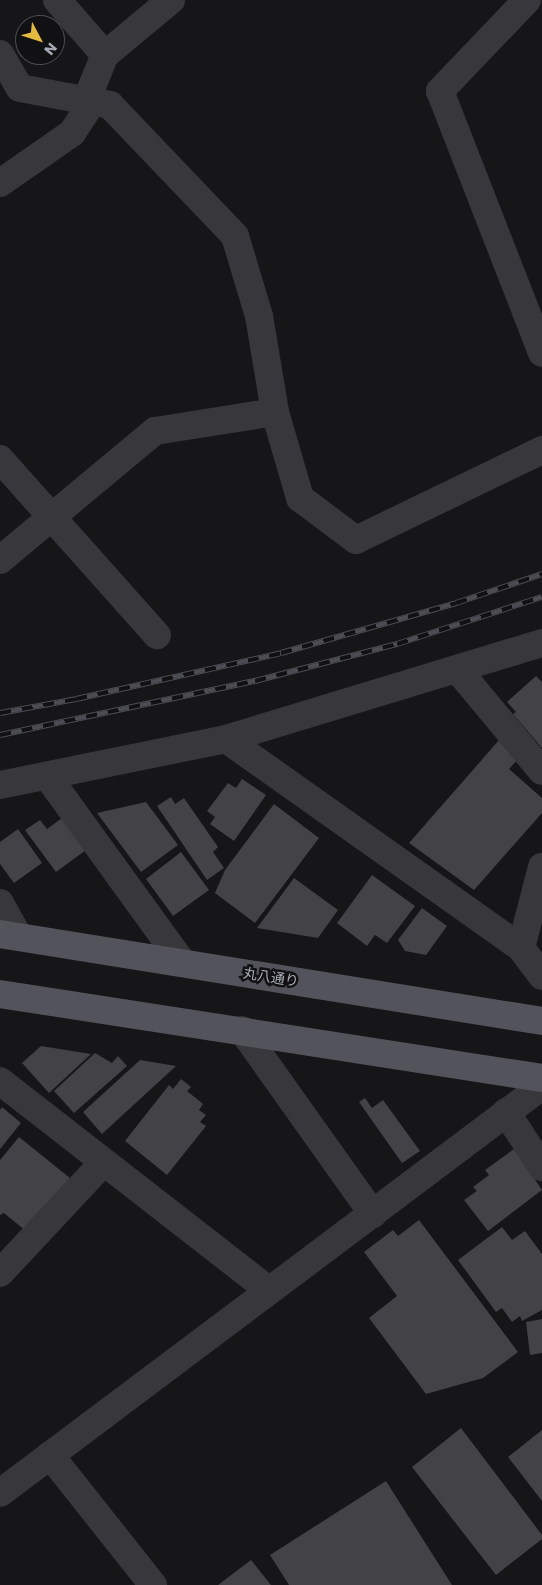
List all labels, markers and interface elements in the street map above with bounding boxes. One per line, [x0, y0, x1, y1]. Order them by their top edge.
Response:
north arrow [15, 15, 65, 65]
text: N [40, 39, 62, 59]
street label: 丸八通り [242, 964, 300, 990]

